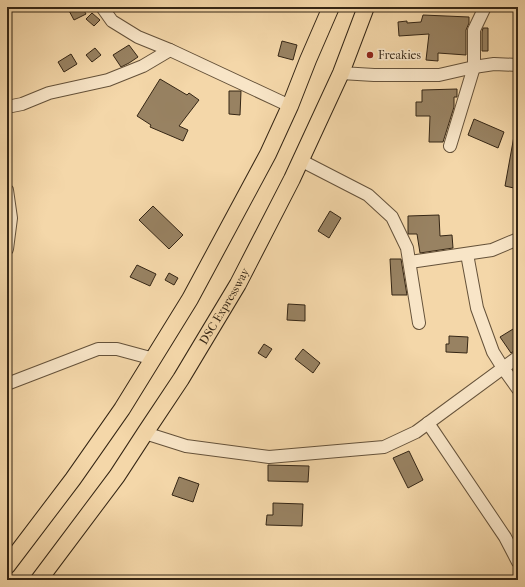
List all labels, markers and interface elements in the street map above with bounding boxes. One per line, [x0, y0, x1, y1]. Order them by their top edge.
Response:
place label: Freakies [378, 48, 422, 62]
marker: Freakies [365, 50, 375, 60]
street label: DSC Expressway [196, 265, 252, 347]

